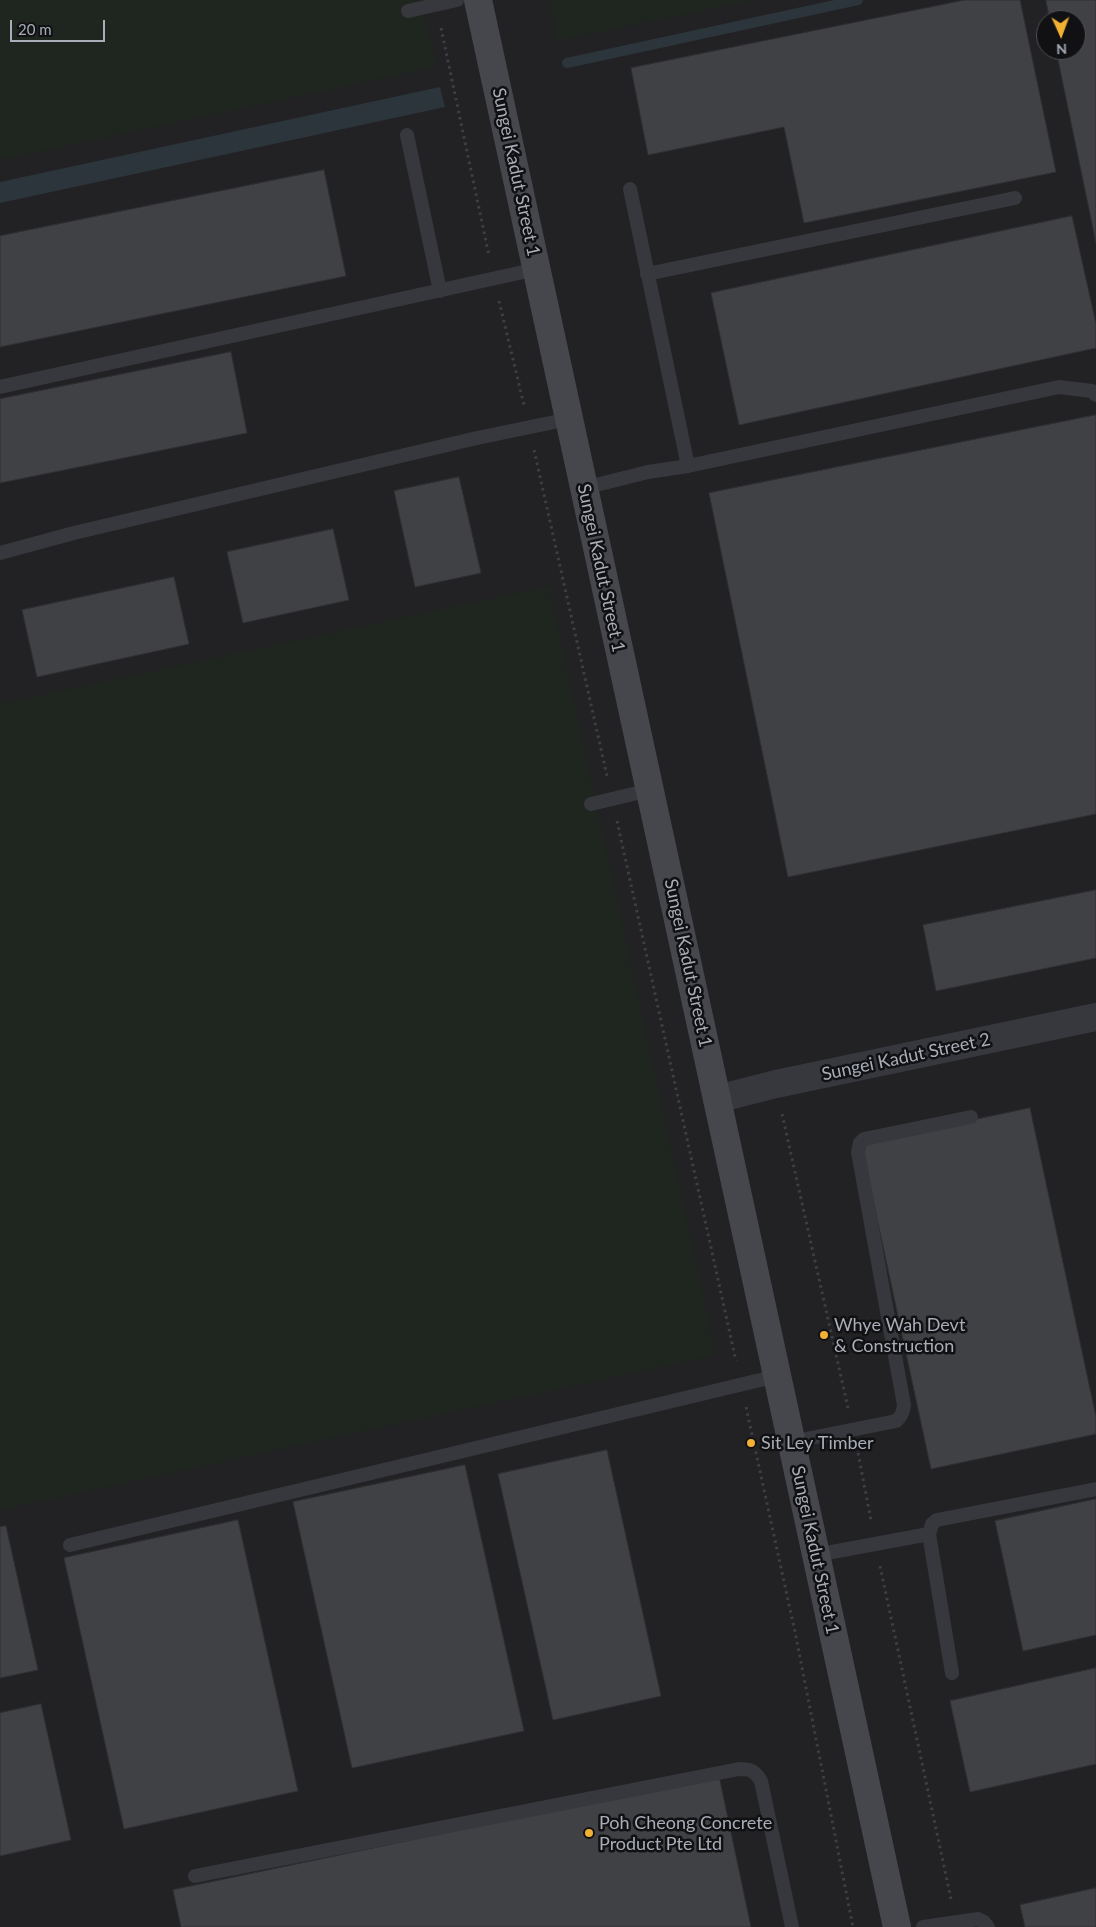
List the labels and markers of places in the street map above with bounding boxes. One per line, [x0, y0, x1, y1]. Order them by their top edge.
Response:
place label: Whye Wah Devt & Construction [834, 1314, 965, 1356]
marker: Whye Wah Devt & Construction [818, 1329, 830, 1341]
place label: Sit Ley Timber [761, 1432, 874, 1454]
marker: Sit Ley Timber [745, 1437, 757, 1449]
place label: Poh Cheong Concrete Product Pte Ltd [599, 1812, 772, 1855]
marker: Poh Cheong Concrete Product Pte Ltd [583, 1827, 595, 1839]

